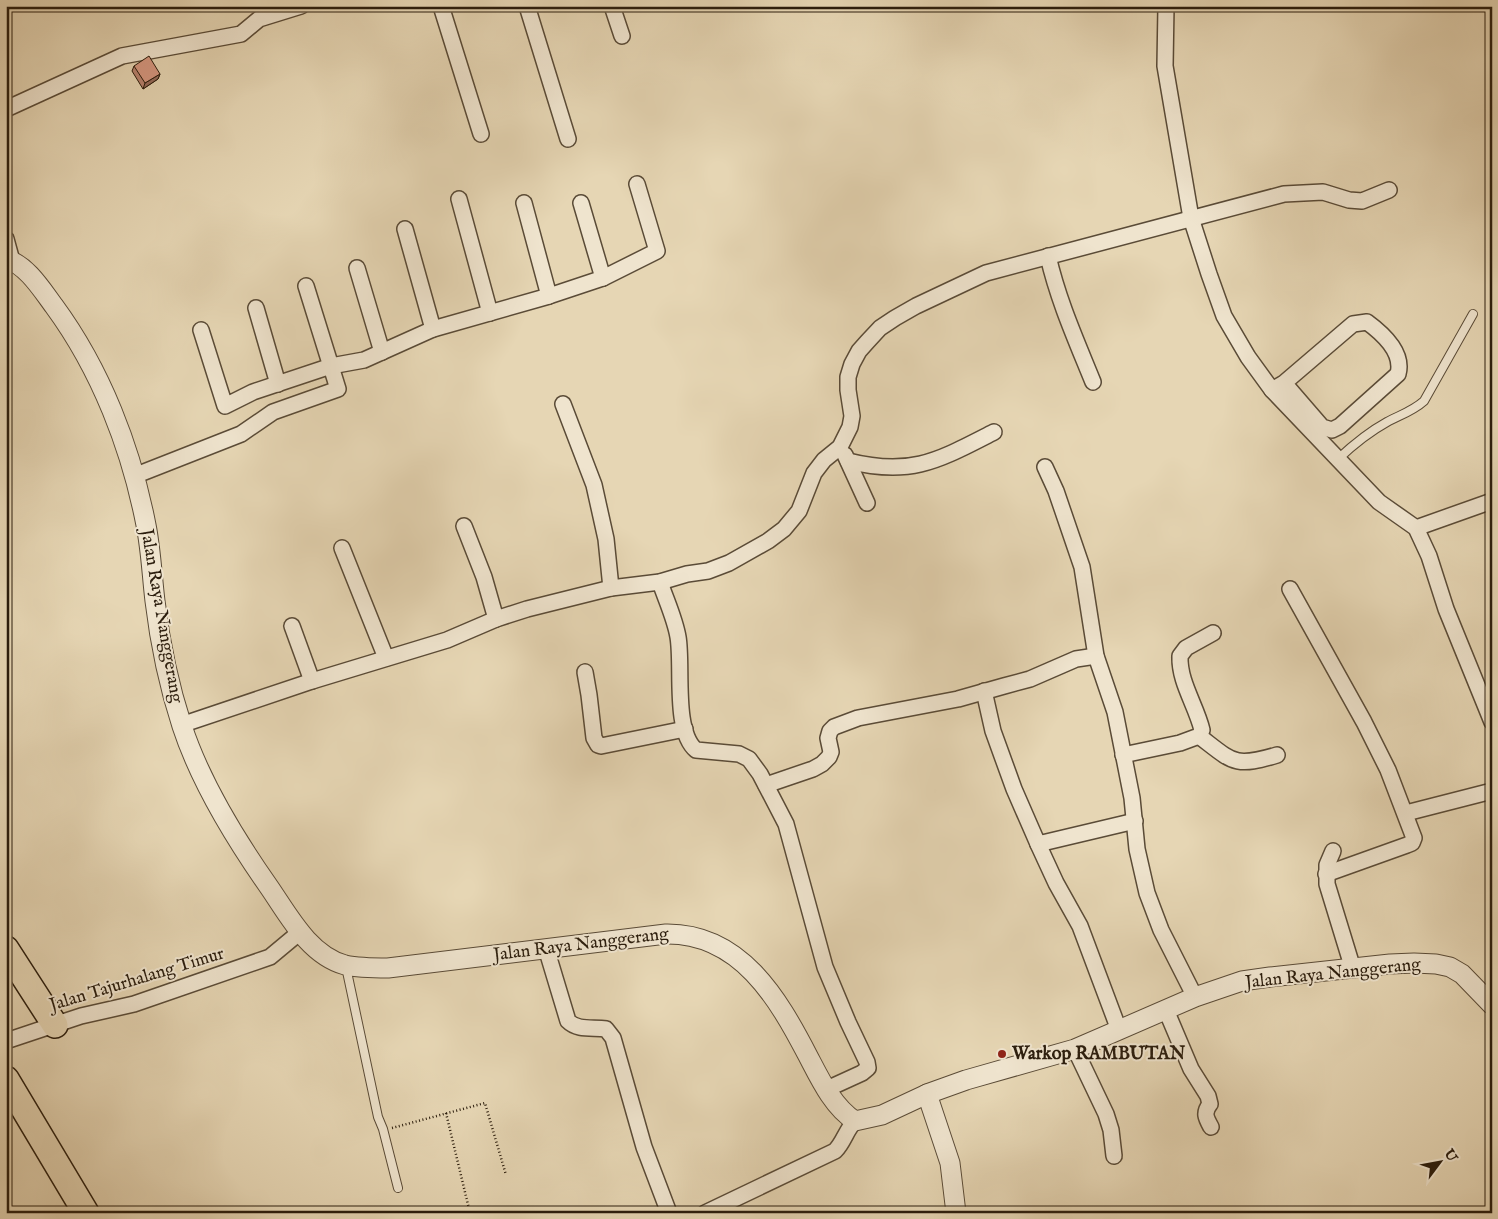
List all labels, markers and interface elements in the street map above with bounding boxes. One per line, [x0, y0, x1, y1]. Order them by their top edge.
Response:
street label: Jalan Raya Nanggerang [134, 525, 188, 705]
street label: Jalan Raya Nanggerang [490, 923, 670, 967]
street label: Jalan Tajurhalang Timur [45, 942, 228, 1018]
street label: Jalan Raya Nanggerang [1242, 953, 1422, 995]
place label: Warkop RAMBUTAN [1011, 1043, 1186, 1066]
marker: Warkop RAMBUTAN [996, 1048, 1008, 1060]
north arrow [1416, 1136, 1466, 1186]
text: U [1439, 1145, 1462, 1166]

